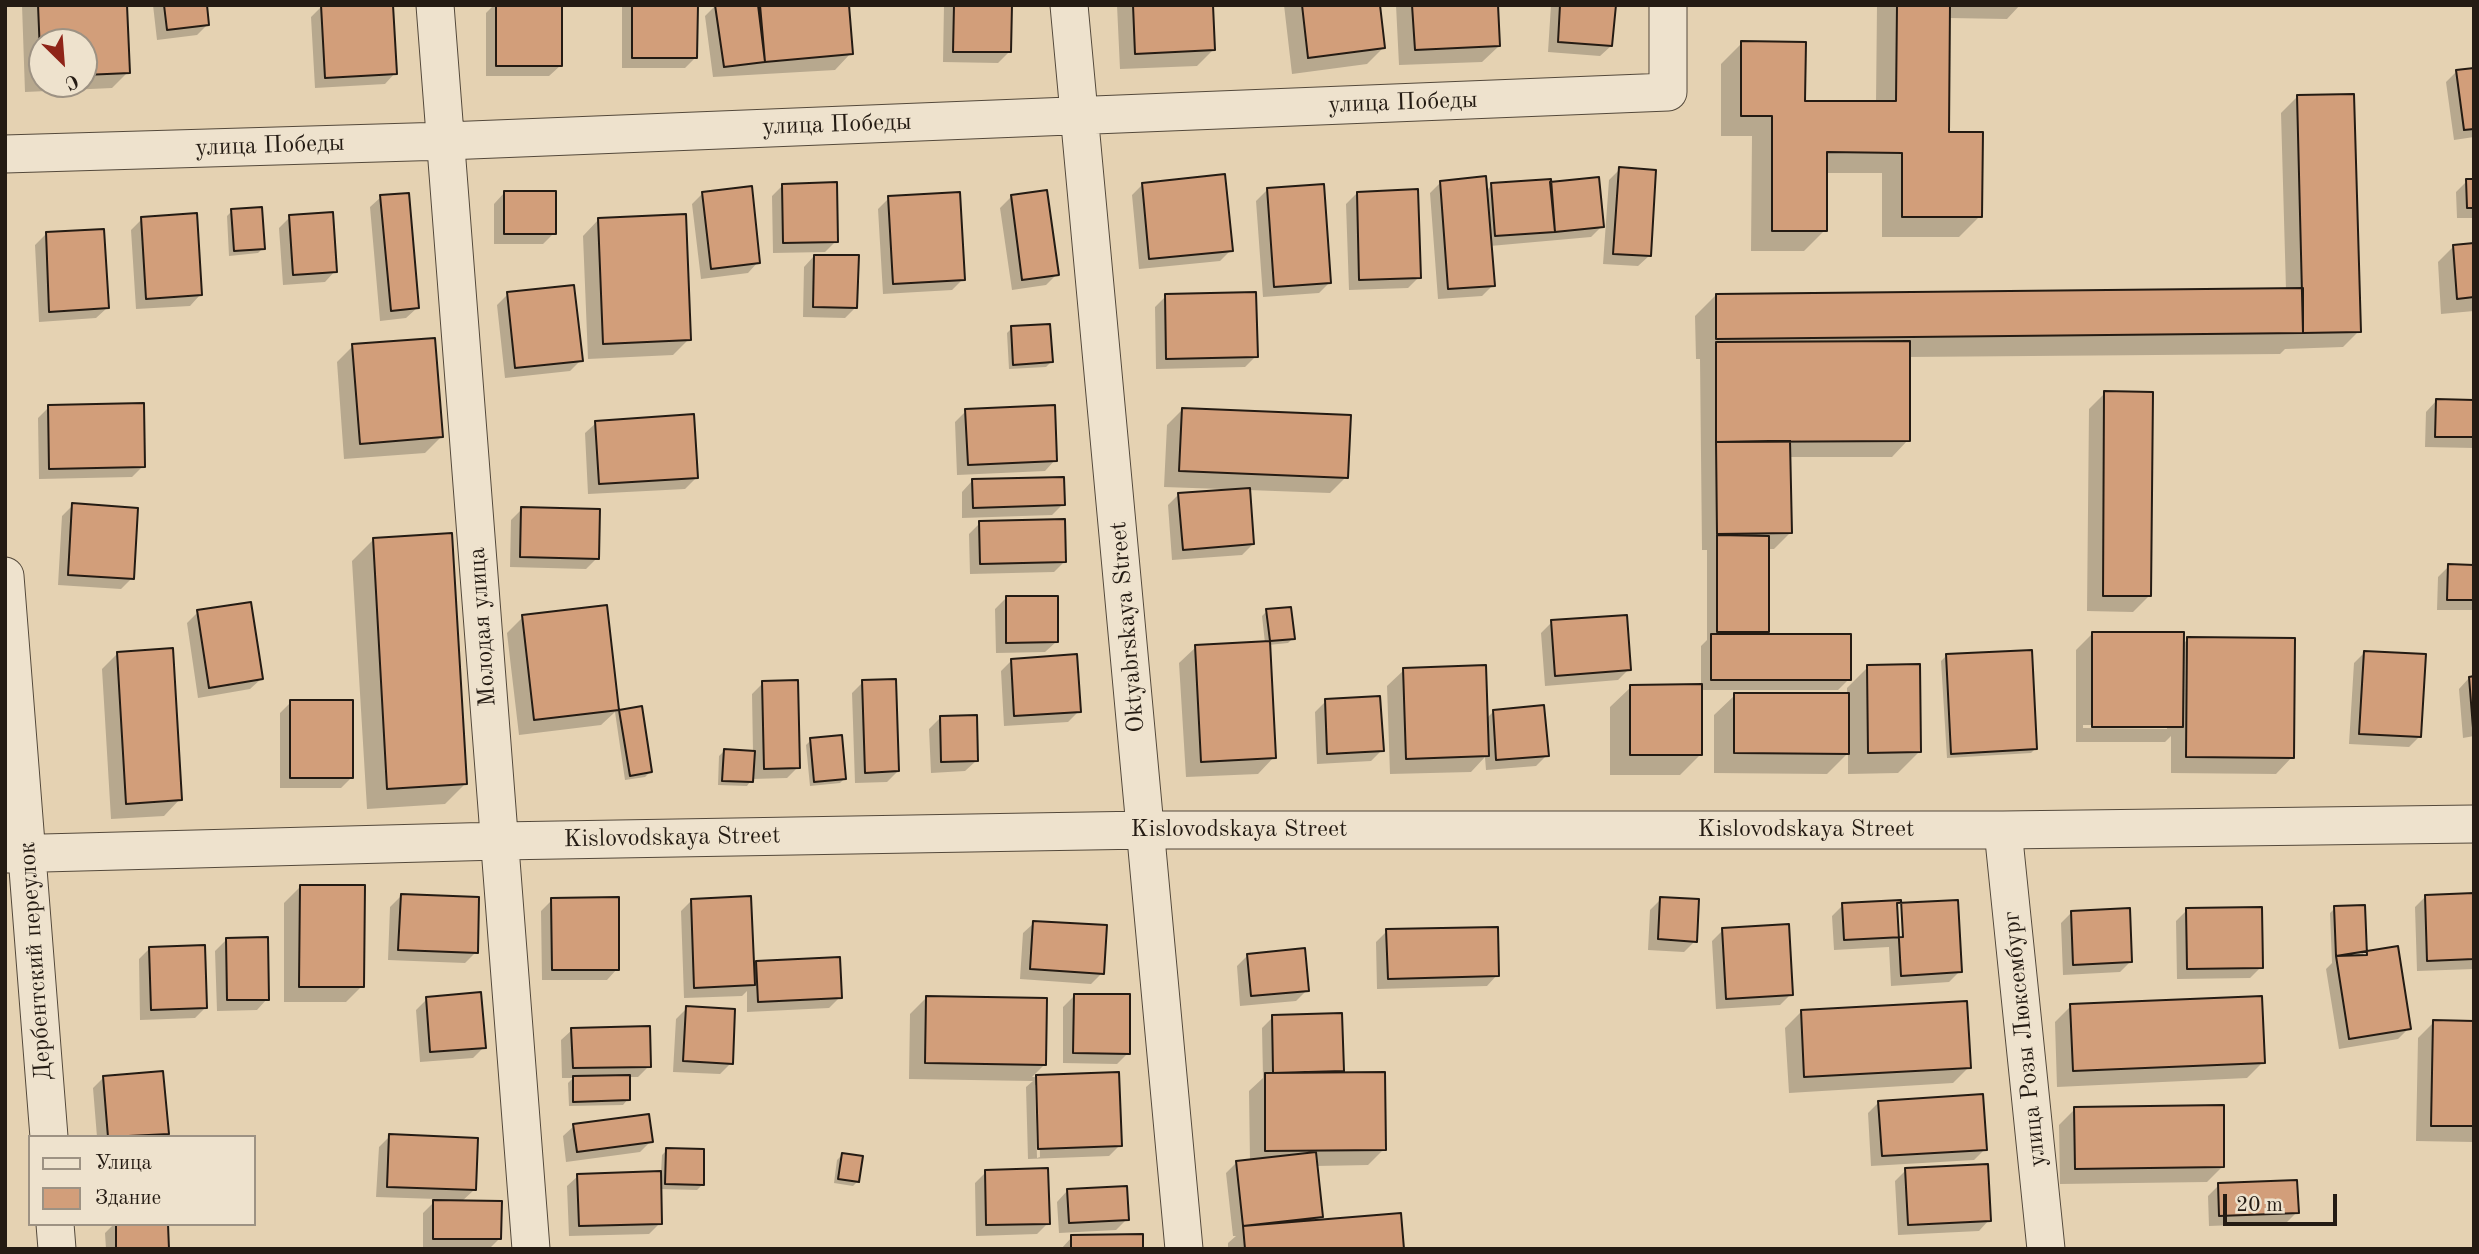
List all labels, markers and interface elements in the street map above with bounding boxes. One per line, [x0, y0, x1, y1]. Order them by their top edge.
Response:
north arrow [28, 28, 98, 98]
text: С [62, 69, 81, 92]
street label: улица Победы [1328, 86, 1478, 120]
street label: улица Победы [762, 108, 912, 142]
street label: улица Победы [195, 129, 345, 163]
street label: Oktyabrskaya Street [1104, 520, 1152, 734]
street label: Молодая улица [463, 546, 503, 708]
street label: Kislovodskaya Street [1131, 816, 1347, 844]
street label: Kislovodskaya Street [1698, 816, 1914, 844]
street label: Kislovodskaya Street [563, 822, 781, 854]
street label: Дербентский переулок [13, 841, 59, 1081]
street label: улица Розы Люксембург [1997, 909, 2053, 1169]
legend [28, 1135, 256, 1226]
text: Улица [95, 1153, 152, 1174]
scale bar [2227, 1180, 2341, 1224]
text: Здание [95, 1188, 161, 1209]
text: 20 m [2236, 1195, 2283, 1216]

